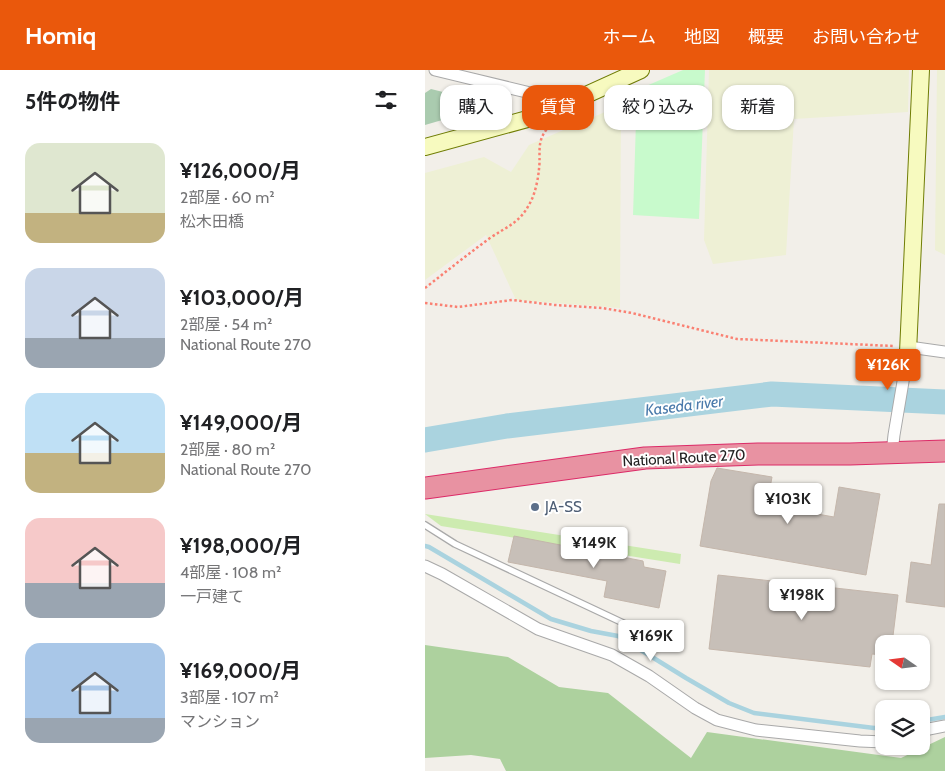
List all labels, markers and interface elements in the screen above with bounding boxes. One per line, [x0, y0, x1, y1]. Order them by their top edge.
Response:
text: Homiq [25, 21, 96, 50]
text: ホーム [603, 26, 656, 48]
text: 地図 [684, 26, 720, 48]
text: 概要 [748, 26, 784, 48]
text: お問い合わせ [812, 26, 920, 48]
chip: 購入 [440, 85, 512, 130]
chip: 賃貸 [522, 85, 594, 130]
chip: 絞り込み [604, 85, 712, 130]
chip: 新着 [722, 85, 794, 130]
icon: filters [372, 86, 400, 114]
text: 5件の物件 [25, 89, 120, 114]
text: ¥126,000/月 [180, 158, 301, 183]
icon: home [65, 163, 125, 223]
text: 2部屋 · 60 m² [180, 188, 275, 207]
text: 松木田橋 [180, 212, 244, 231]
text: ¥103,000/月 [180, 285, 304, 310]
icon: home [65, 288, 125, 348]
text: 2部屋 · 54 m² [180, 315, 272, 334]
text: National Route 270 [180, 335, 311, 354]
pin: ¥126K [853, 348, 923, 391]
text: ¥126K [866, 355, 910, 374]
water label: Kaseda river [644, 391, 725, 420]
text: ¥149,000/月 [180, 410, 302, 435]
icon: home [65, 413, 125, 473]
text: 2部屋 · 80 m² [180, 440, 275, 459]
street label: National Route 270 [622, 446, 746, 470]
text: National Route 270 [180, 460, 311, 479]
pin: ¥103K [753, 482, 823, 525]
text: ¥103K [765, 489, 811, 508]
place label: JA-SS [544, 498, 582, 516]
marker: JA-SS [529, 501, 541, 513]
pin: ¥149K [559, 526, 629, 569]
text: ¥198,000/月 [180, 533, 302, 558]
text: ¥149K [572, 533, 616, 552]
icon: home [65, 538, 125, 598]
text: 4部屋 · 108 m² [180, 563, 281, 582]
pin: ¥198K [767, 578, 837, 621]
text: ¥198K [780, 585, 824, 604]
text: 一戸建て [180, 587, 244, 606]
pin: ¥169K [616, 620, 686, 662]
text: ¥169K [629, 626, 673, 645]
north arrow [875, 635, 930, 690]
map controls [875, 635, 930, 755]
text: ¥169,000/月 [180, 658, 301, 683]
icon: home [65, 663, 125, 723]
text: 3部屋 · 107 m² [180, 688, 279, 707]
button: layers [875, 700, 930, 755]
text: マンション [180, 712, 260, 731]

